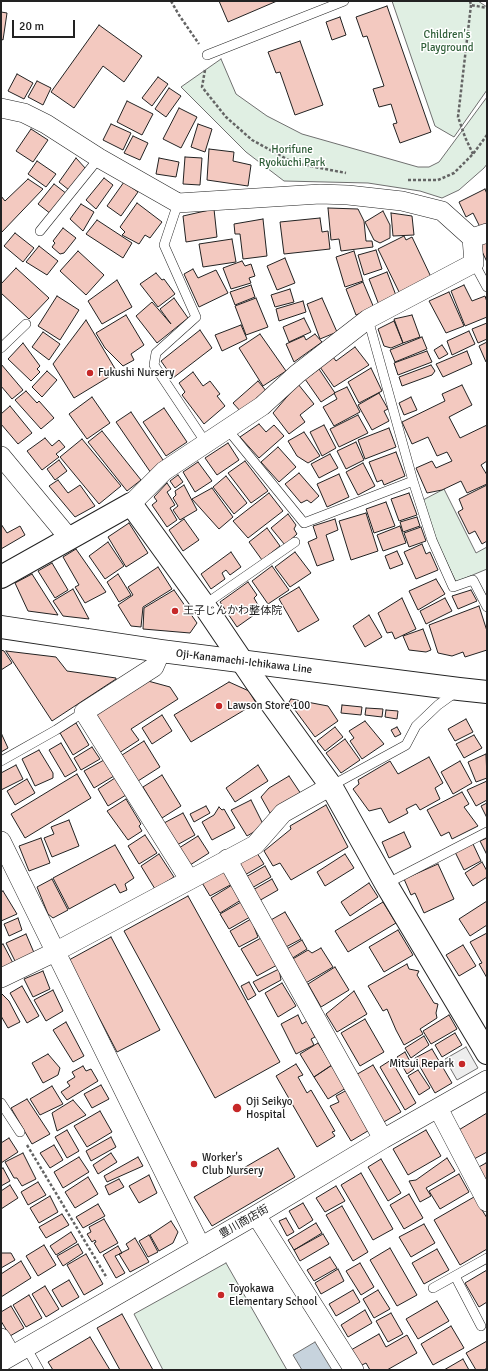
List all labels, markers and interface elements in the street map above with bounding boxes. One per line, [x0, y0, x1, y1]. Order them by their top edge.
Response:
scale bar [14, 12, 77, 38]
text: 20 m [19, 19, 44, 34]
park label: Children's Playground [420, 28, 474, 54]
park label: Horifune Ryokuchi Park [259, 143, 325, 169]
place label: Fukushi Nursery [98, 366, 174, 380]
marker: Fukushi Nursery [85, 368, 95, 378]
place label: 王子じんかわ整体院 [183, 604, 282, 618]
marker: 王子じんかわ整体院 [170, 606, 180, 616]
street label: Oji-Kanamachi-Ichikawa Line [175, 647, 313, 677]
place label: Lawson Store 100 [227, 699, 310, 713]
marker: Lawson Store 100 [214, 701, 224, 711]
place label: Mitsui Repark [389, 1057, 454, 1071]
marker: Mitsui Repark [457, 1059, 467, 1069]
place label: Oji Seikyo Hospital [246, 1095, 293, 1121]
marker: Oji Seikyo Hospital [231, 1102, 243, 1114]
place label: Worker's Club Nursery [202, 1151, 263, 1177]
marker: Worker's Club Nursery [189, 1159, 199, 1169]
street label: 豊川商店街 [217, 1203, 271, 1241]
place label: Toyokawa Elementary School [229, 1282, 317, 1308]
marker: Toyokawa Elementary School [216, 1290, 226, 1300]

